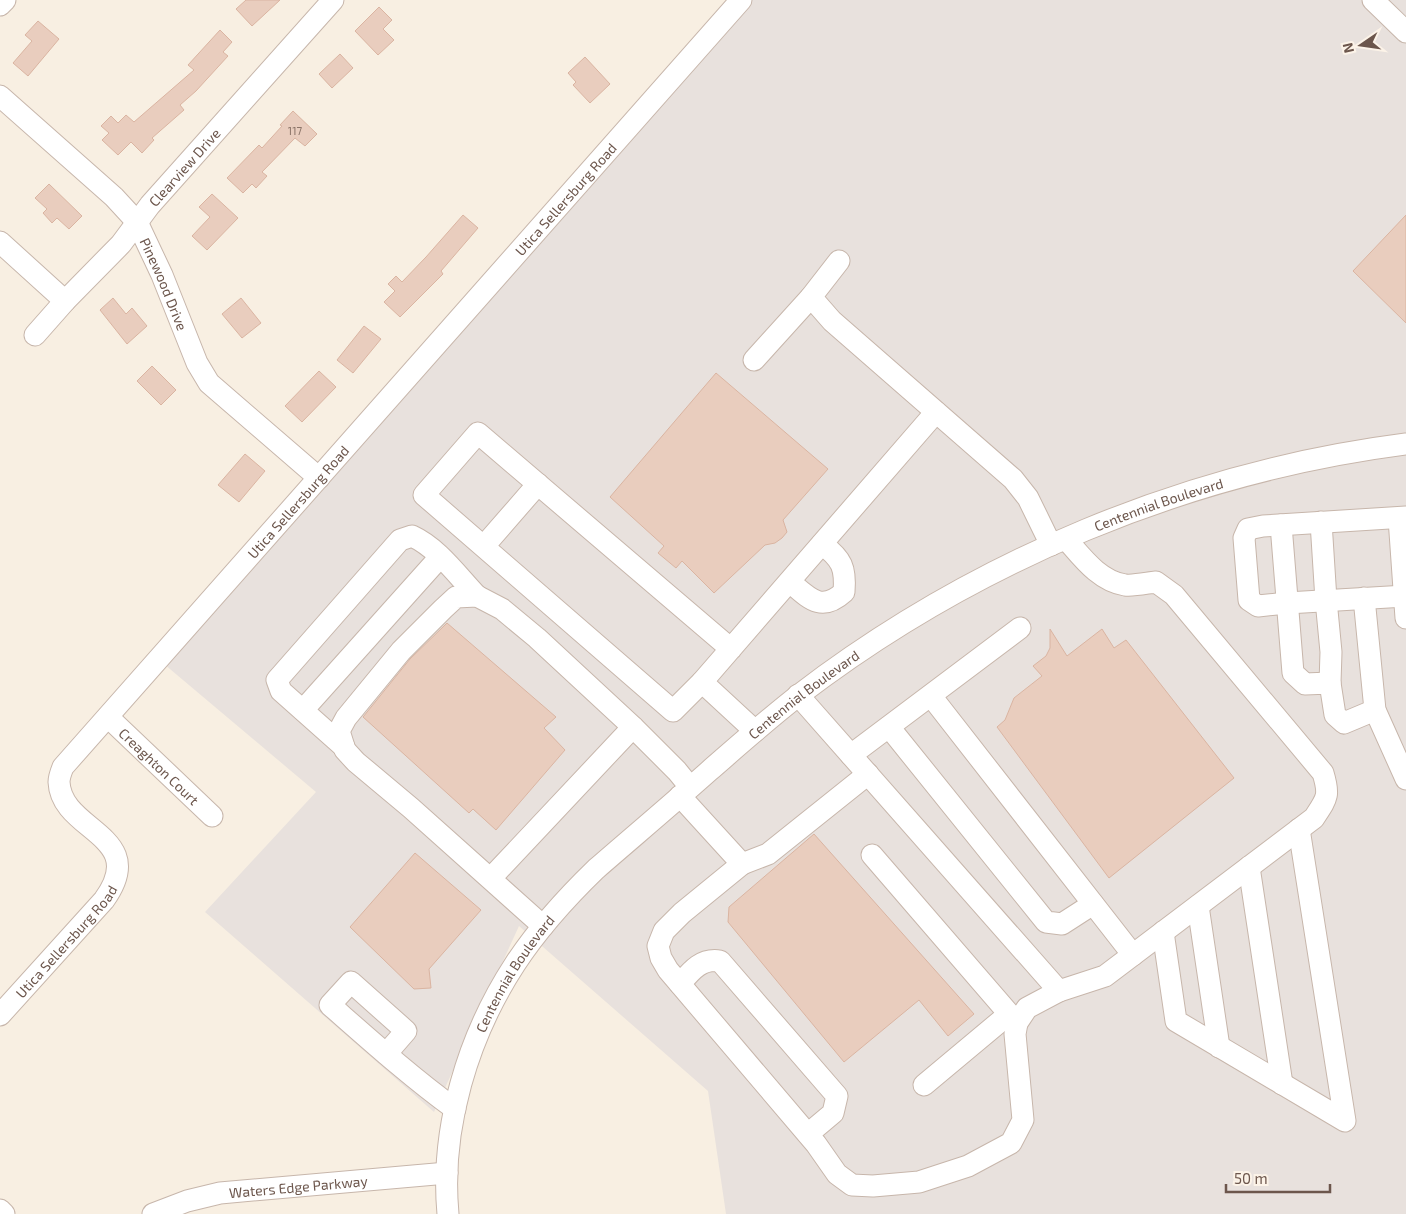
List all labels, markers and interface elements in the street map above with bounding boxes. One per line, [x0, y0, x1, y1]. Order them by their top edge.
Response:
north arrow [1336, 20, 1386, 70]
text: N [1338, 41, 1357, 55]
street label: Clearview Drive [145, 124, 223, 209]
house number: 117 [288, 124, 303, 137]
street label: Utica Sellersburg Road [511, 139, 619, 259]
street label: Pinewood Drive [137, 235, 192, 333]
street label: Utica Sellersburg Road [243, 442, 352, 561]
street label: Centennial Boulevard [1091, 474, 1225, 534]
street label: Centennial Boulevard [744, 646, 862, 742]
street label: Creaghton Court [116, 724, 203, 808]
street label: Utica Sellersburg Road [12, 882, 120, 1001]
street label: Centennial Boulevard [471, 911, 557, 1035]
scale bar [1226, 1162, 1330, 1194]
text: 50 m [1234, 1169, 1268, 1187]
street label: Waters Edge Parkway [228, 1171, 369, 1201]

